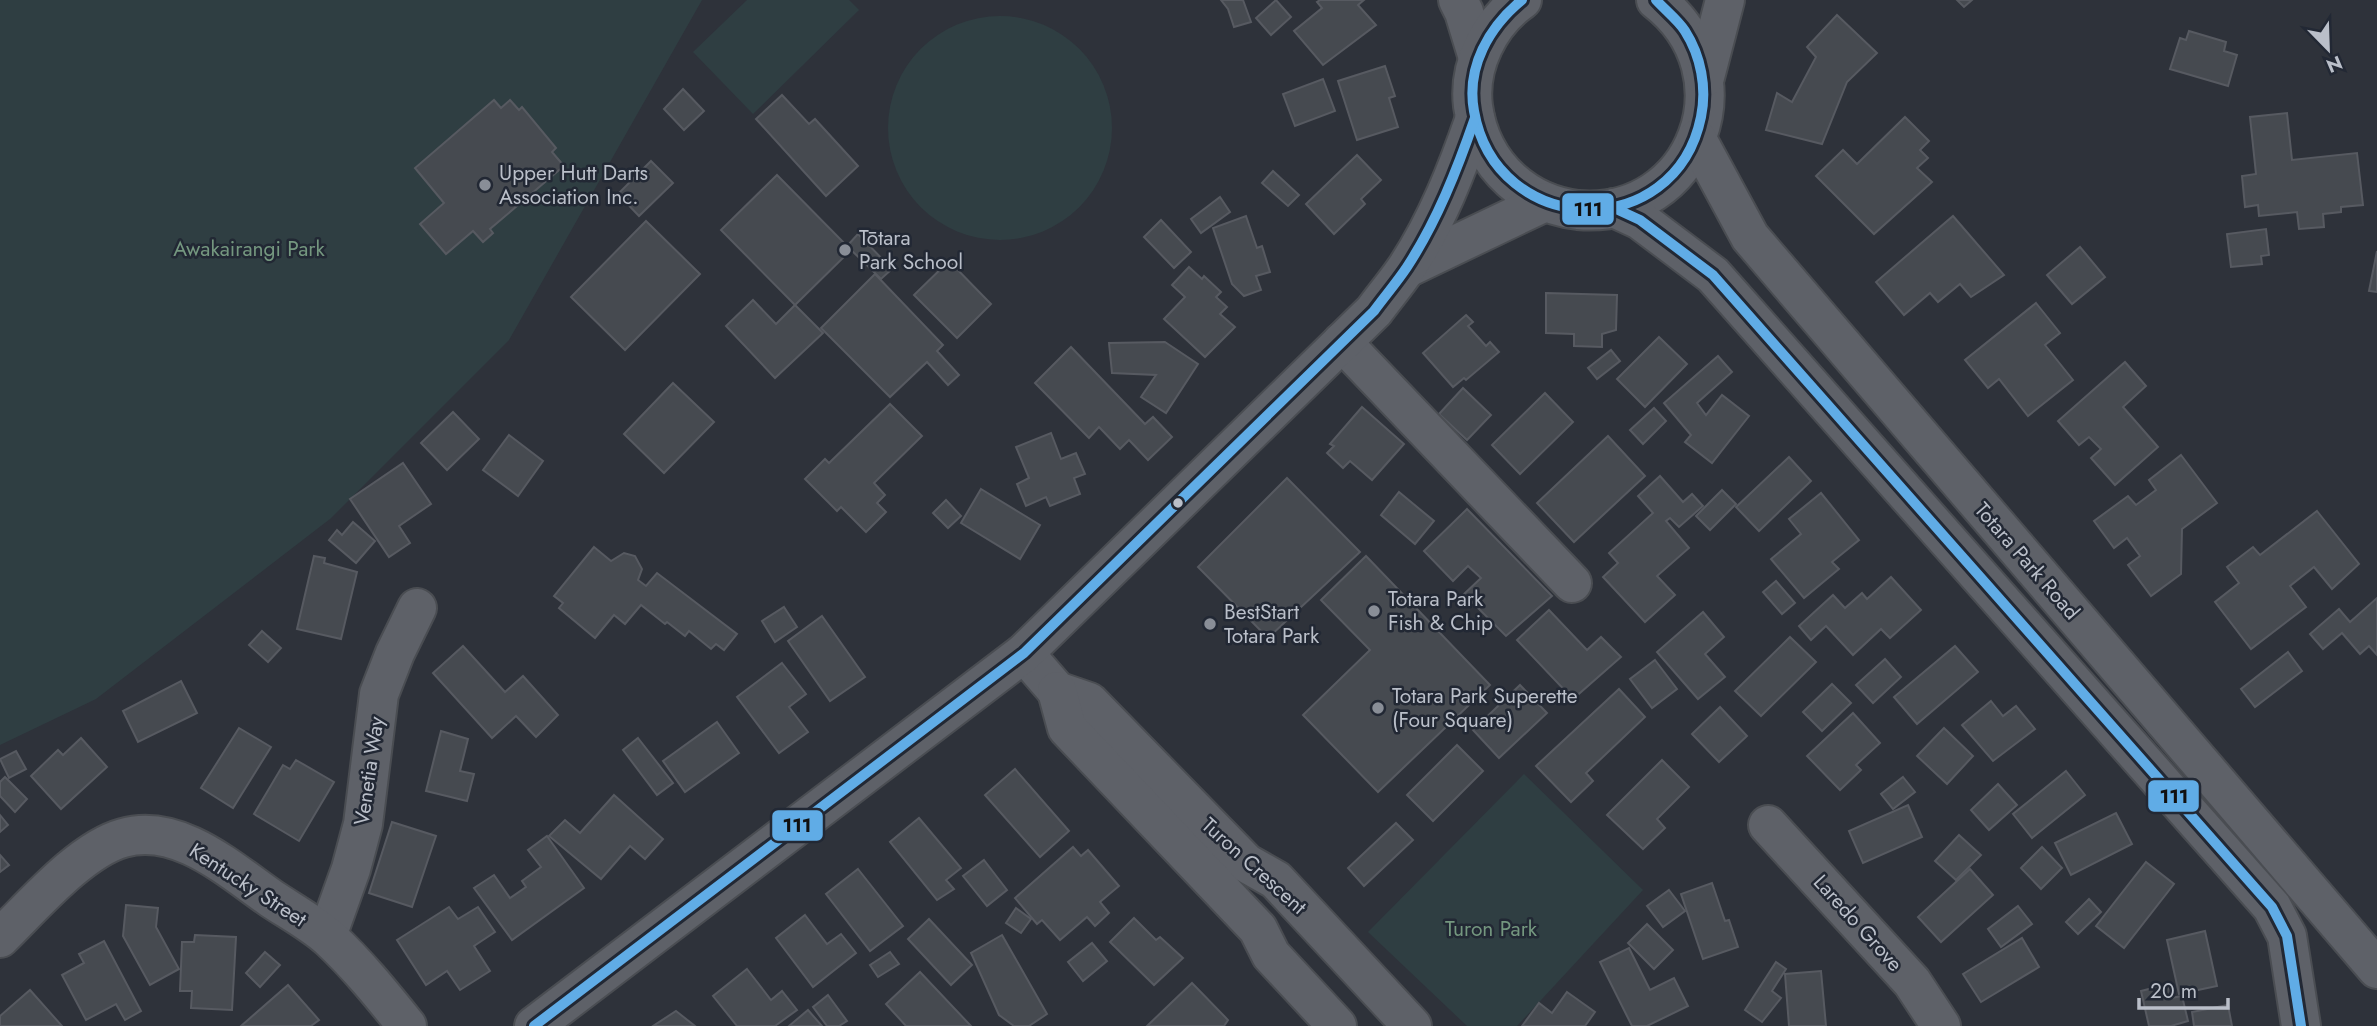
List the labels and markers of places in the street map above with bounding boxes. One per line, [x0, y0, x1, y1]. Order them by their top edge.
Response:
place label: Upper Hutt Darts Association Inc. [499, 158, 648, 212]
marker: Upper Hutt Darts Association Inc. [477, 177, 493, 193]
place label: Tōtara Park School [859, 223, 963, 277]
marker: Tōtara Park School [837, 242, 853, 258]
unlabelled marker [1171, 496, 1185, 510]
place label: Totara Park Fish & Chip [1388, 584, 1493, 638]
place label: BestStart Totara Park [1224, 597, 1320, 651]
marker: Totara Park Fish & Chip [1366, 603, 1382, 619]
marker: BestStart Totara Park [1202, 616, 1218, 632]
place label: Totara Park Superette (Four Square) [1392, 681, 1578, 735]
marker: Totara Park Superette (Four Square) [1370, 700, 1386, 716]

